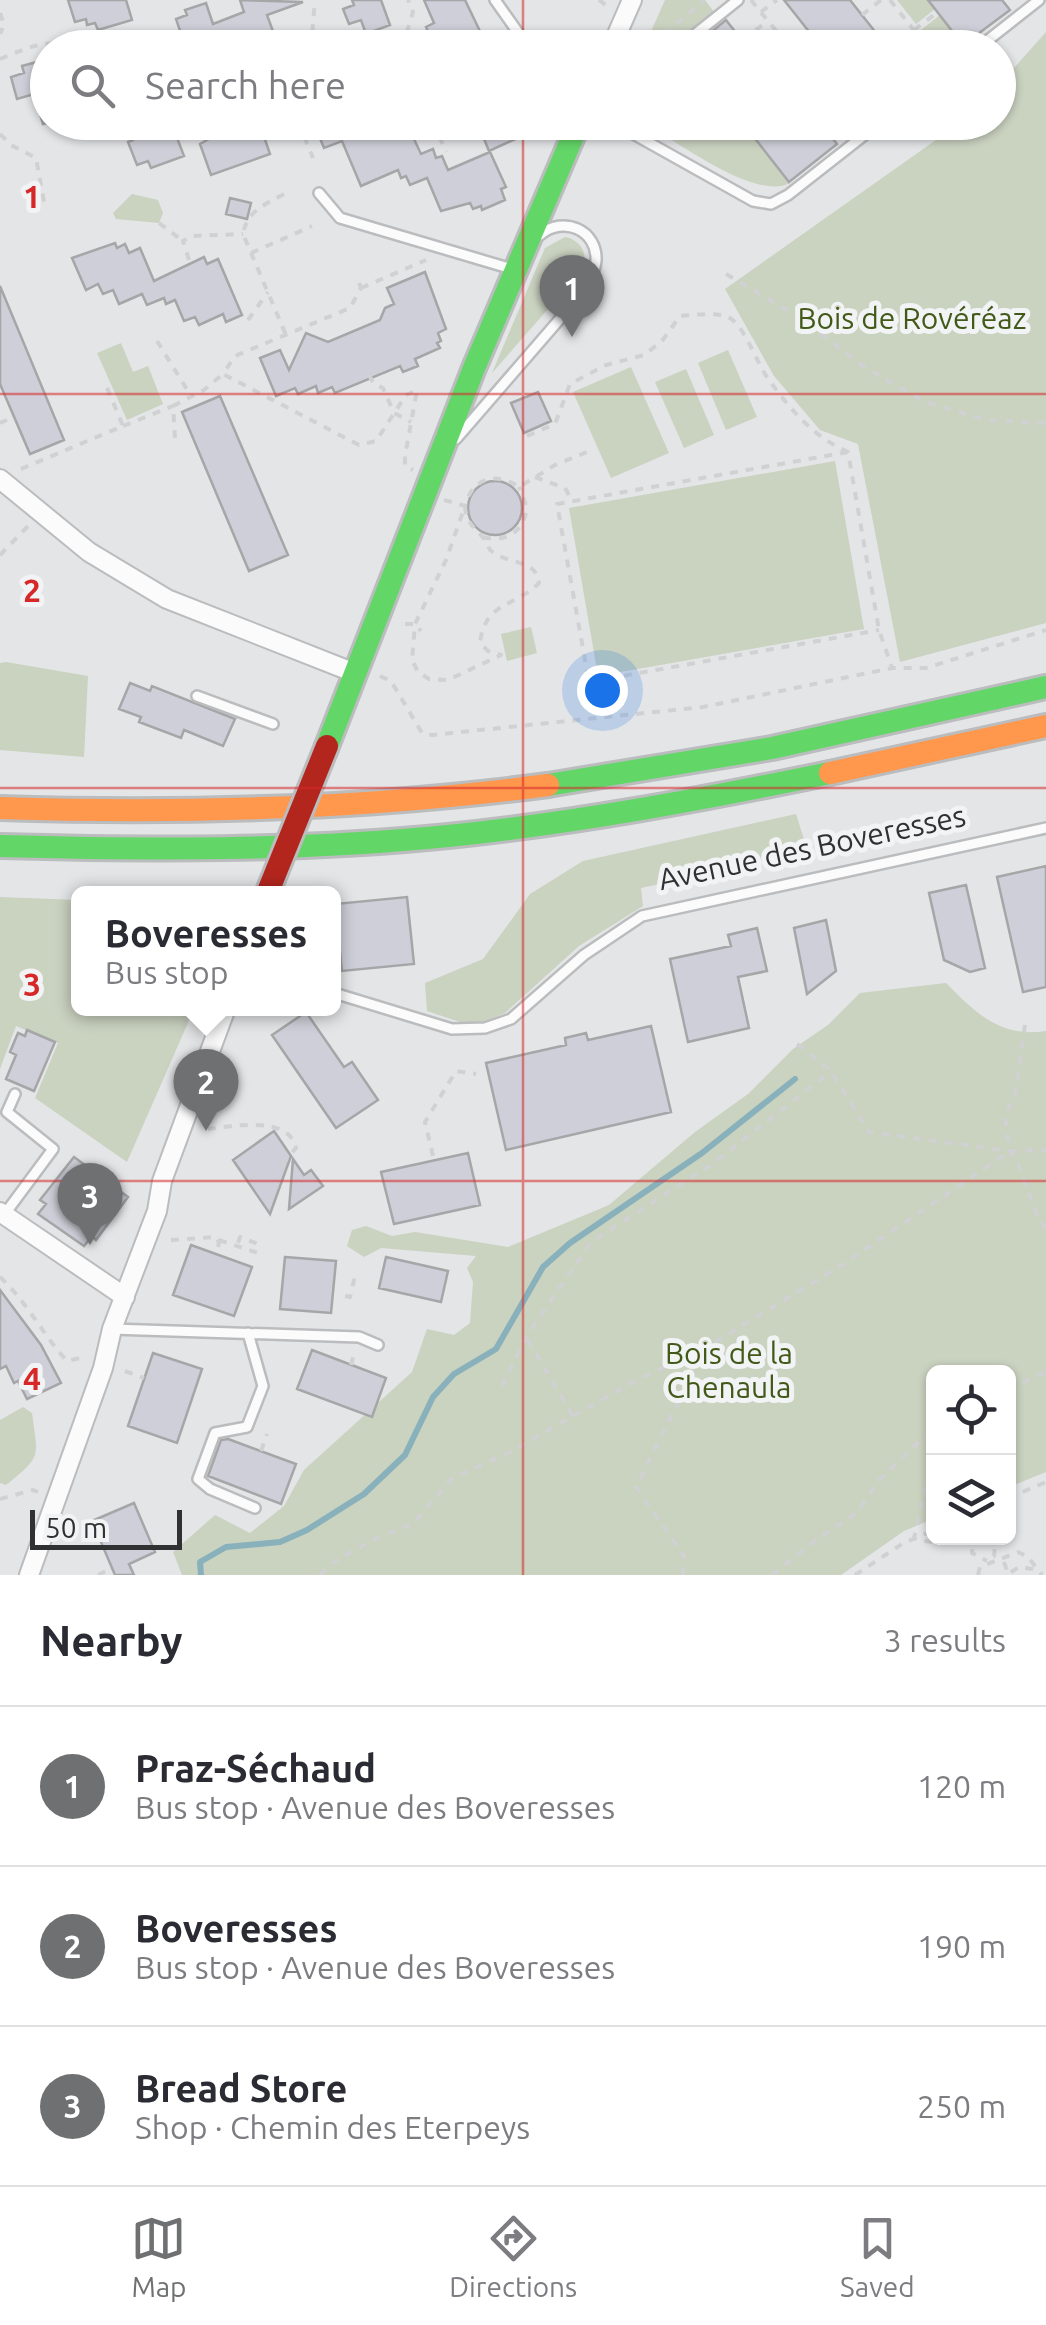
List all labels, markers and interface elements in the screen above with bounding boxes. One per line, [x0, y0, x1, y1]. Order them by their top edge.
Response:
search box [30, 30, 1016, 140]
icon: search [65, 58, 120, 113]
text: Search here [145, 64, 346, 106]
text: 1 [23, 178, 41, 214]
pin: 1 [540, 255, 604, 337]
park label: Bois de Rovéréaz [797, 301, 1027, 335]
text: 2 [23, 572, 41, 608]
your location [577, 665, 628, 716]
street label: Avenue des Boveresses [655, 798, 968, 896]
popup [71, 886, 341, 1016]
text: Boveresses [105, 912, 307, 954]
text: Bus stop [105, 954, 228, 990]
text: 3 [23, 966, 41, 1002]
pin: 2 [174, 1048, 238, 1131]
pin: 3 [58, 1162, 122, 1245]
park label: Bois de la Chenaula [665, 1336, 793, 1404]
text: 4 [23, 1360, 41, 1396]
map controls [926, 1365, 1016, 1545]
button: locate [926, 1365, 1016, 1455]
button: layers [926, 1455, 1016, 1545]
scale bar [30, 1505, 182, 1550]
text: 50 m [45, 1512, 107, 1543]
text: Nearby [40, 1617, 183, 1664]
text: 3 results [884, 1622, 1006, 1658]
text: Praz-Séchaud [135, 1747, 376, 1789]
text: 1 [63, 1768, 82, 1804]
text: 120 m [917, 1768, 1006, 1804]
text: Bus stop · Avenue des Boveresses [135, 1789, 615, 1825]
text: Boveresses [135, 1907, 337, 1949]
text: 2 [63, 1928, 82, 1964]
text: 190 m [917, 1928, 1006, 1964]
text: Bus stop · Avenue des Boveresses [135, 1949, 615, 1985]
text: Bread Store [135, 2067, 347, 2109]
text: 3 [63, 2088, 82, 2124]
text: 250 m [917, 2088, 1006, 2124]
text: Shop · Chemin des Eterpeys [135, 2109, 530, 2145]
tab: Map [131, 2211, 187, 2302]
tab: Directions [449, 2211, 577, 2302]
tab: Saved [840, 2211, 915, 2302]

